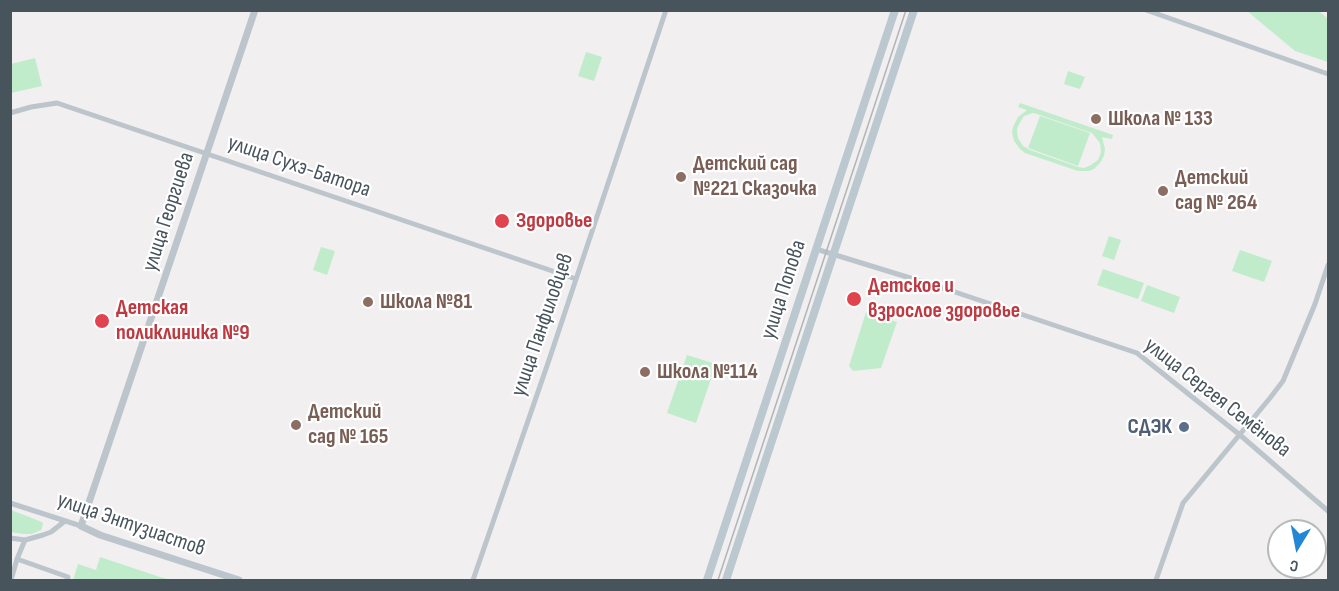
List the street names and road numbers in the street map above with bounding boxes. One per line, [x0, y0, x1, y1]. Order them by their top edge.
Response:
street label: улица Сухэ-Батора [224, 130, 374, 204]
street label: улица Георгиева [137, 149, 201, 275]
street label: улица Попова [756, 237, 812, 343]
street label: улица Панфиловцев [506, 250, 580, 400]
street label: улица Сергея Семёнова [1138, 333, 1296, 463]
street label: улица Энтузиастов [53, 487, 209, 563]

